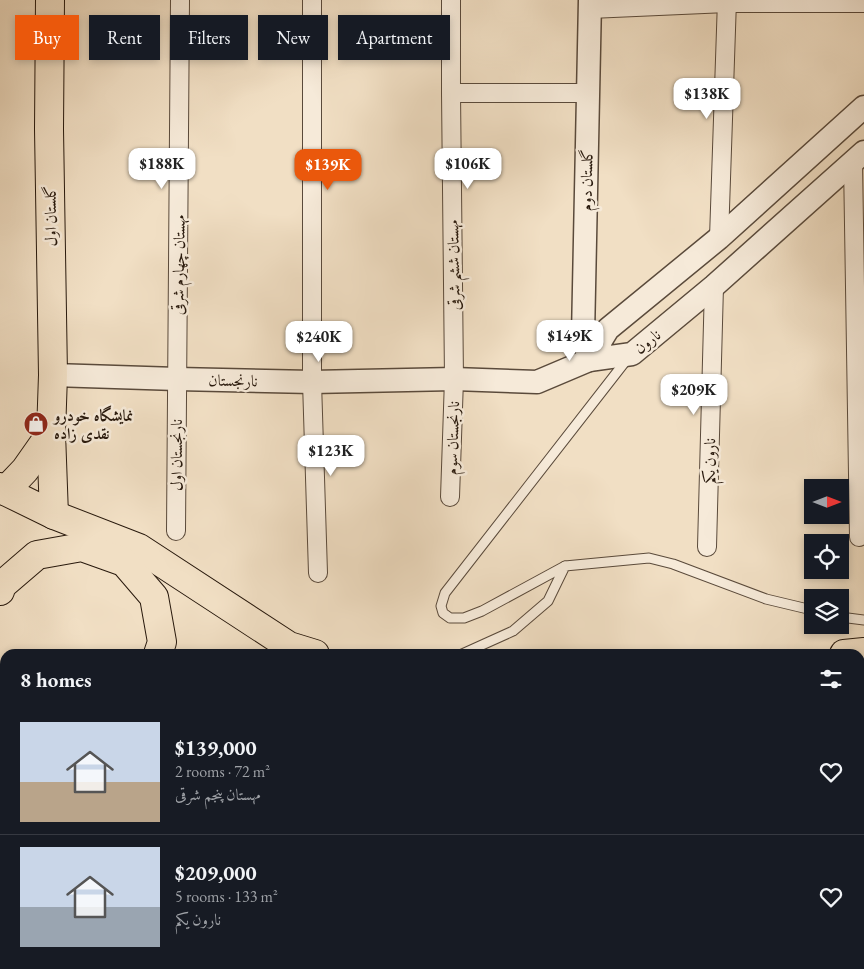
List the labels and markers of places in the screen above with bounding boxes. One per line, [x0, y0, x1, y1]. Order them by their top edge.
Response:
pin: $138K [672, 78, 742, 120]
pin: $188K [127, 148, 197, 190]
pin: $139K [293, 148, 363, 191]
pin: $106K [433, 148, 503, 190]
pin: $240K [284, 320, 354, 363]
pin: $149K [535, 320, 605, 362]
pin: $209K [659, 374, 729, 416]
place label: نمایشگاه خودرو نقدی زاده [52, 405, 133, 444]
shop icon: نمایشگاه خودرو نقدی زاده [23, 411, 49, 437]
pin: $123K [296, 434, 366, 477]

